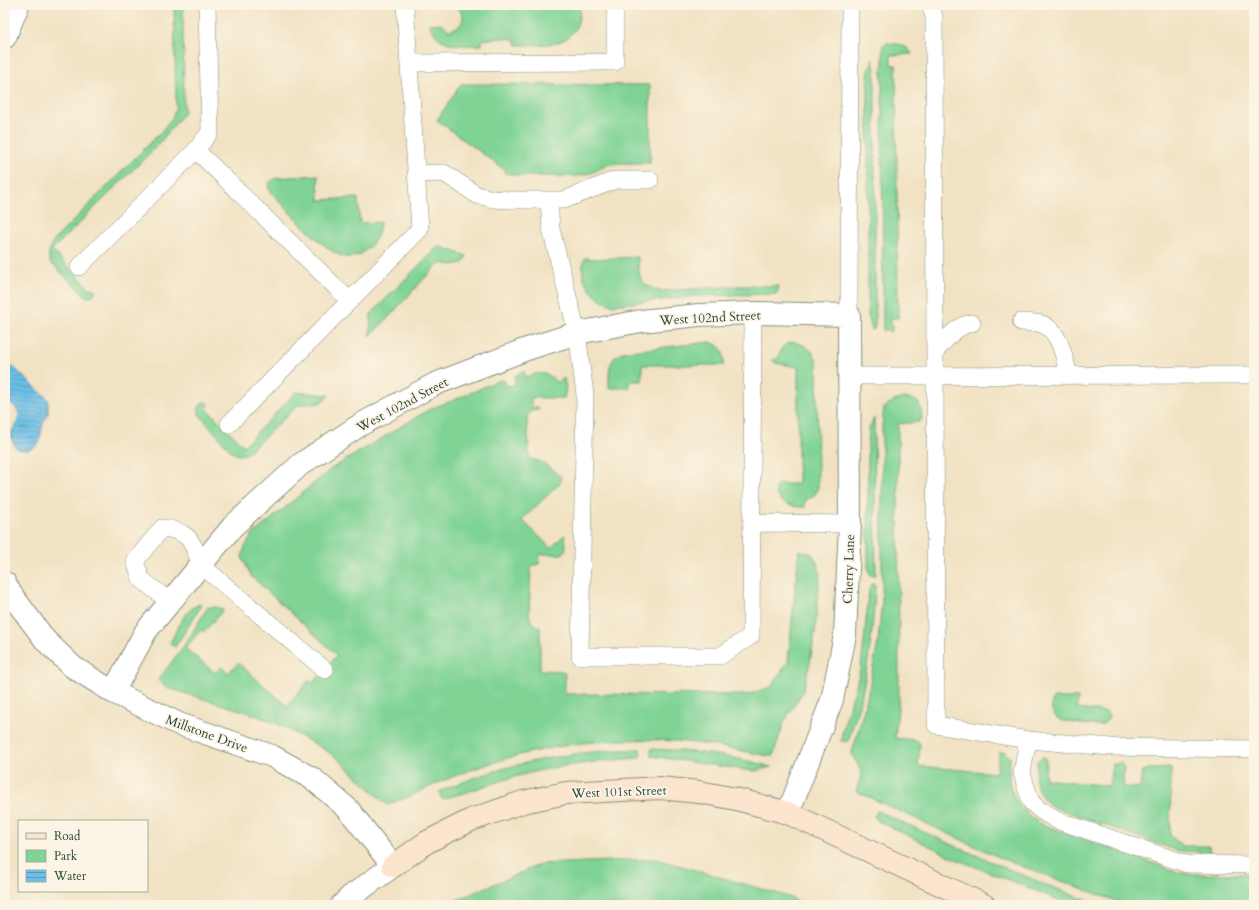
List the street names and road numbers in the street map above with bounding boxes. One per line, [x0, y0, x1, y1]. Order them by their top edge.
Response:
street label: West 102nd Street [658, 306, 761, 330]
street label: West 102nd Street [353, 373, 451, 437]
street label: Cherry Lane [839, 534, 859, 604]
street label: Millstone Drive [163, 711, 250, 757]
street label: West 101st Street [570, 781, 667, 803]

